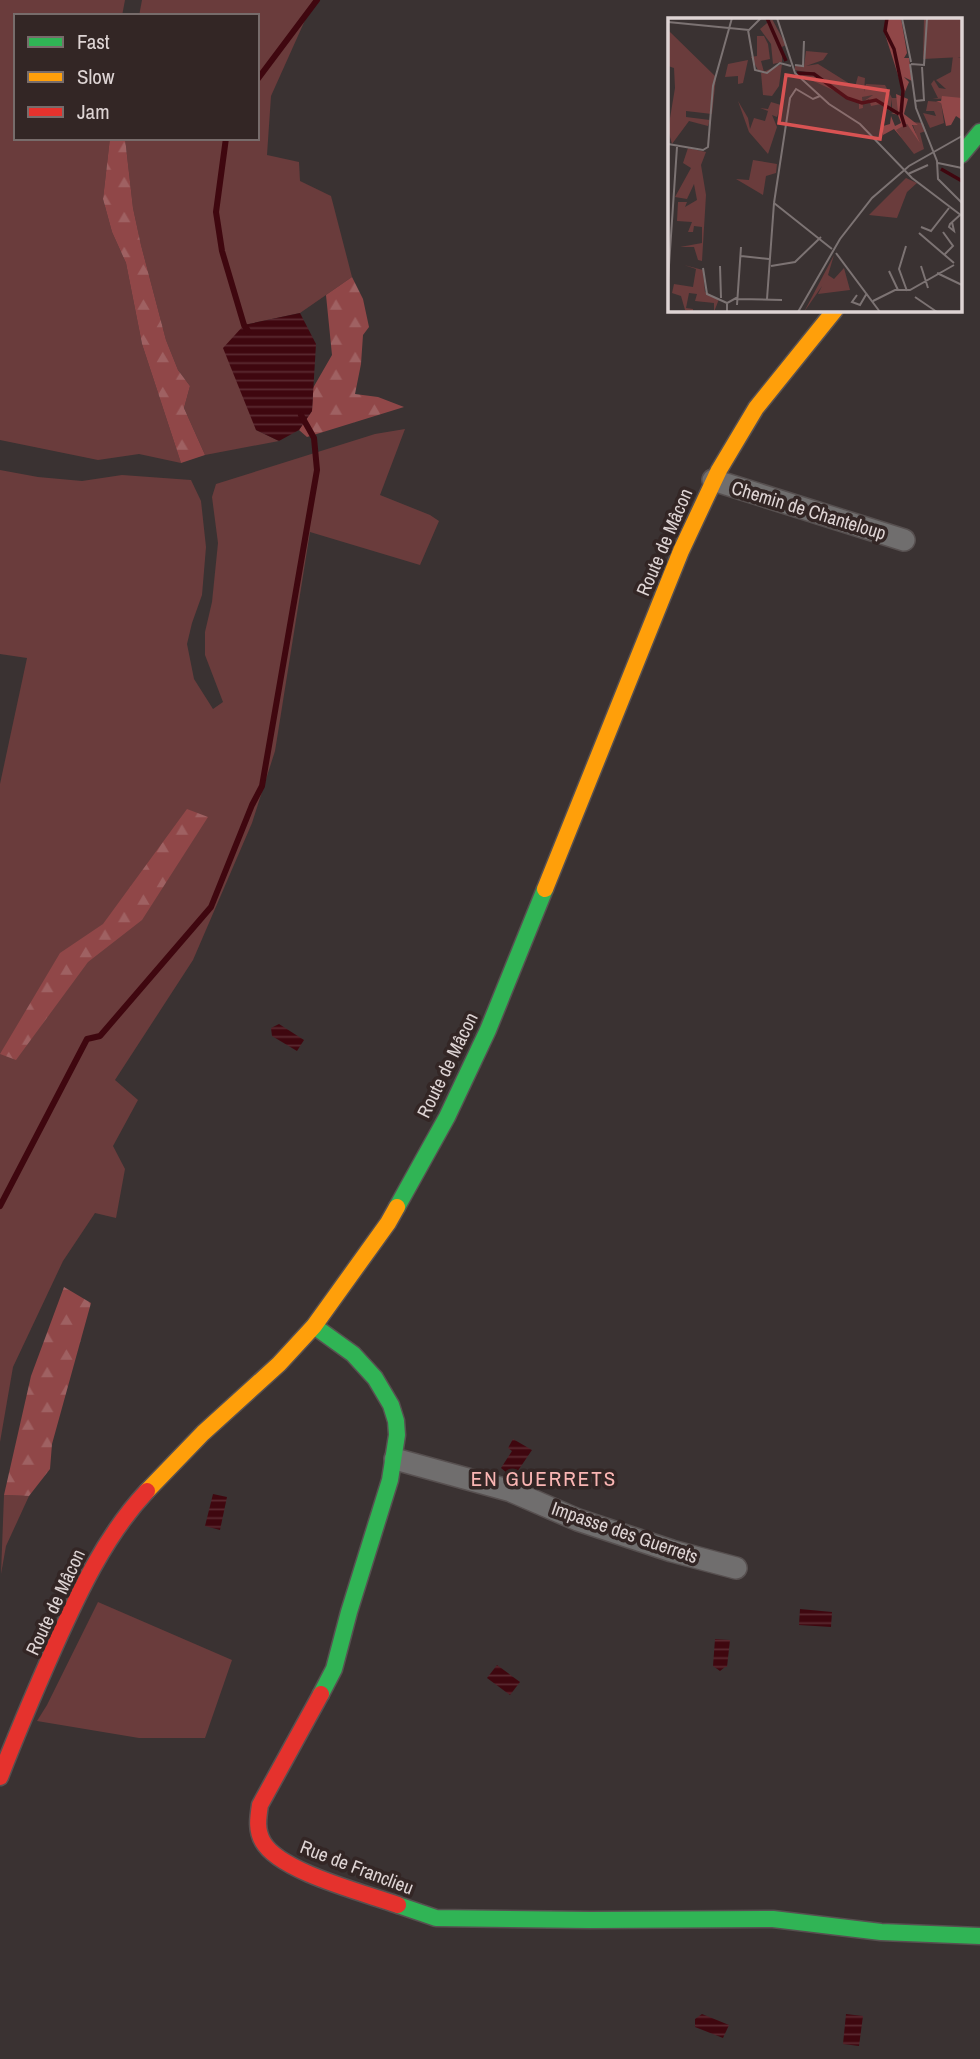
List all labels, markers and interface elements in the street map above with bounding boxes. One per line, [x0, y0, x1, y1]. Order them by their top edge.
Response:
legend [14, 14, 259, 140]
inset map [668, 18, 962, 312]
text: Fast [77, 27, 110, 56]
text: Slow [77, 62, 115, 91]
text: Jam [77, 97, 110, 126]
street label: Chemin de Chanteloup [729, 474, 889, 546]
street label: Route de Mâcon [630, 484, 698, 600]
street label: Route de Mâcon [410, 1008, 484, 1122]
district label: EN GUERRETS [471, 1464, 617, 1493]
street label: Impasse des Guerrets [548, 1495, 702, 1569]
street label: Route de Mâcon [19, 1545, 91, 1659]
street label: Rue de Franclieu [297, 1833, 417, 1901]

